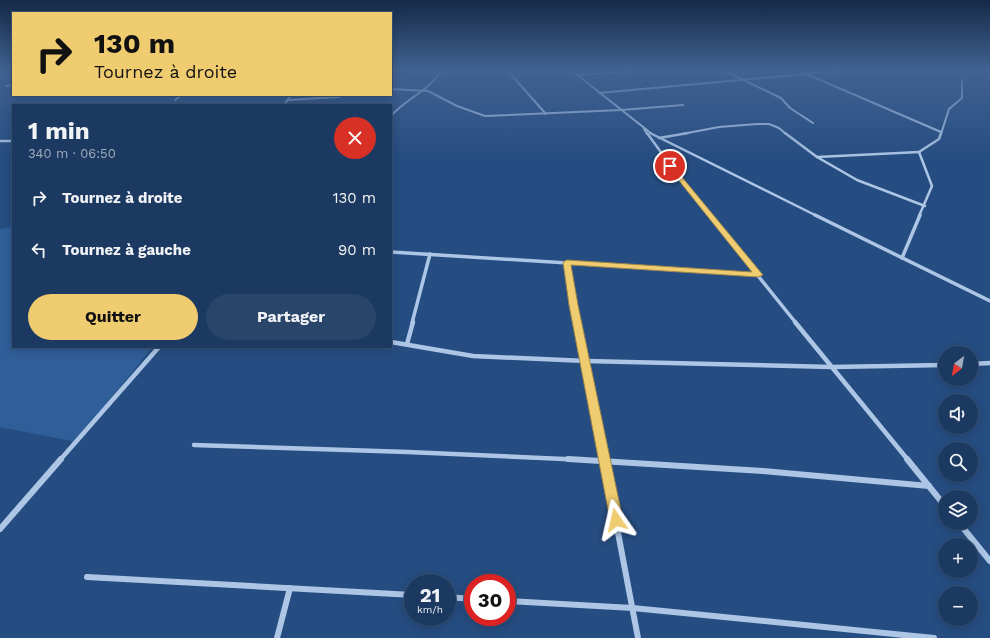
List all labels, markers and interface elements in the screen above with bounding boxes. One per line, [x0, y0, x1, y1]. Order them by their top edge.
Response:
text: 130 m [94, 27, 175, 60]
icon: right [28, 28, 80, 80]
text: Tournez à droite [94, 61, 237, 82]
text: 1 min [28, 117, 90, 145]
button: close [334, 117, 376, 159]
text: 340 m · 06:50 [28, 146, 116, 161]
pin [653, 149, 687, 183]
icon: arrive [659, 155, 681, 177]
icon: right [28, 187, 50, 209]
text: Tournez à droite [62, 189, 182, 207]
text: 130 m [333, 189, 376, 207]
icon: left [28, 239, 50, 261]
text: Tournez à gauche [62, 241, 191, 259]
text: 90 m [338, 241, 376, 259]
button: Quitter [28, 294, 198, 340]
button: Partager [206, 294, 376, 340]
north arrow [938, 346, 978, 386]
map controls [938, 346, 978, 626]
button: sound [938, 394, 978, 434]
button: search [938, 442, 978, 482]
button: layers [938, 490, 978, 530]
position arrow [595, 499, 637, 541]
button: + [938, 538, 978, 578]
speed limit sign: 30 [464, 574, 516, 626]
text: 21 [420, 583, 440, 607]
button: − [938, 586, 978, 626]
text: km/h [417, 604, 443, 615]

